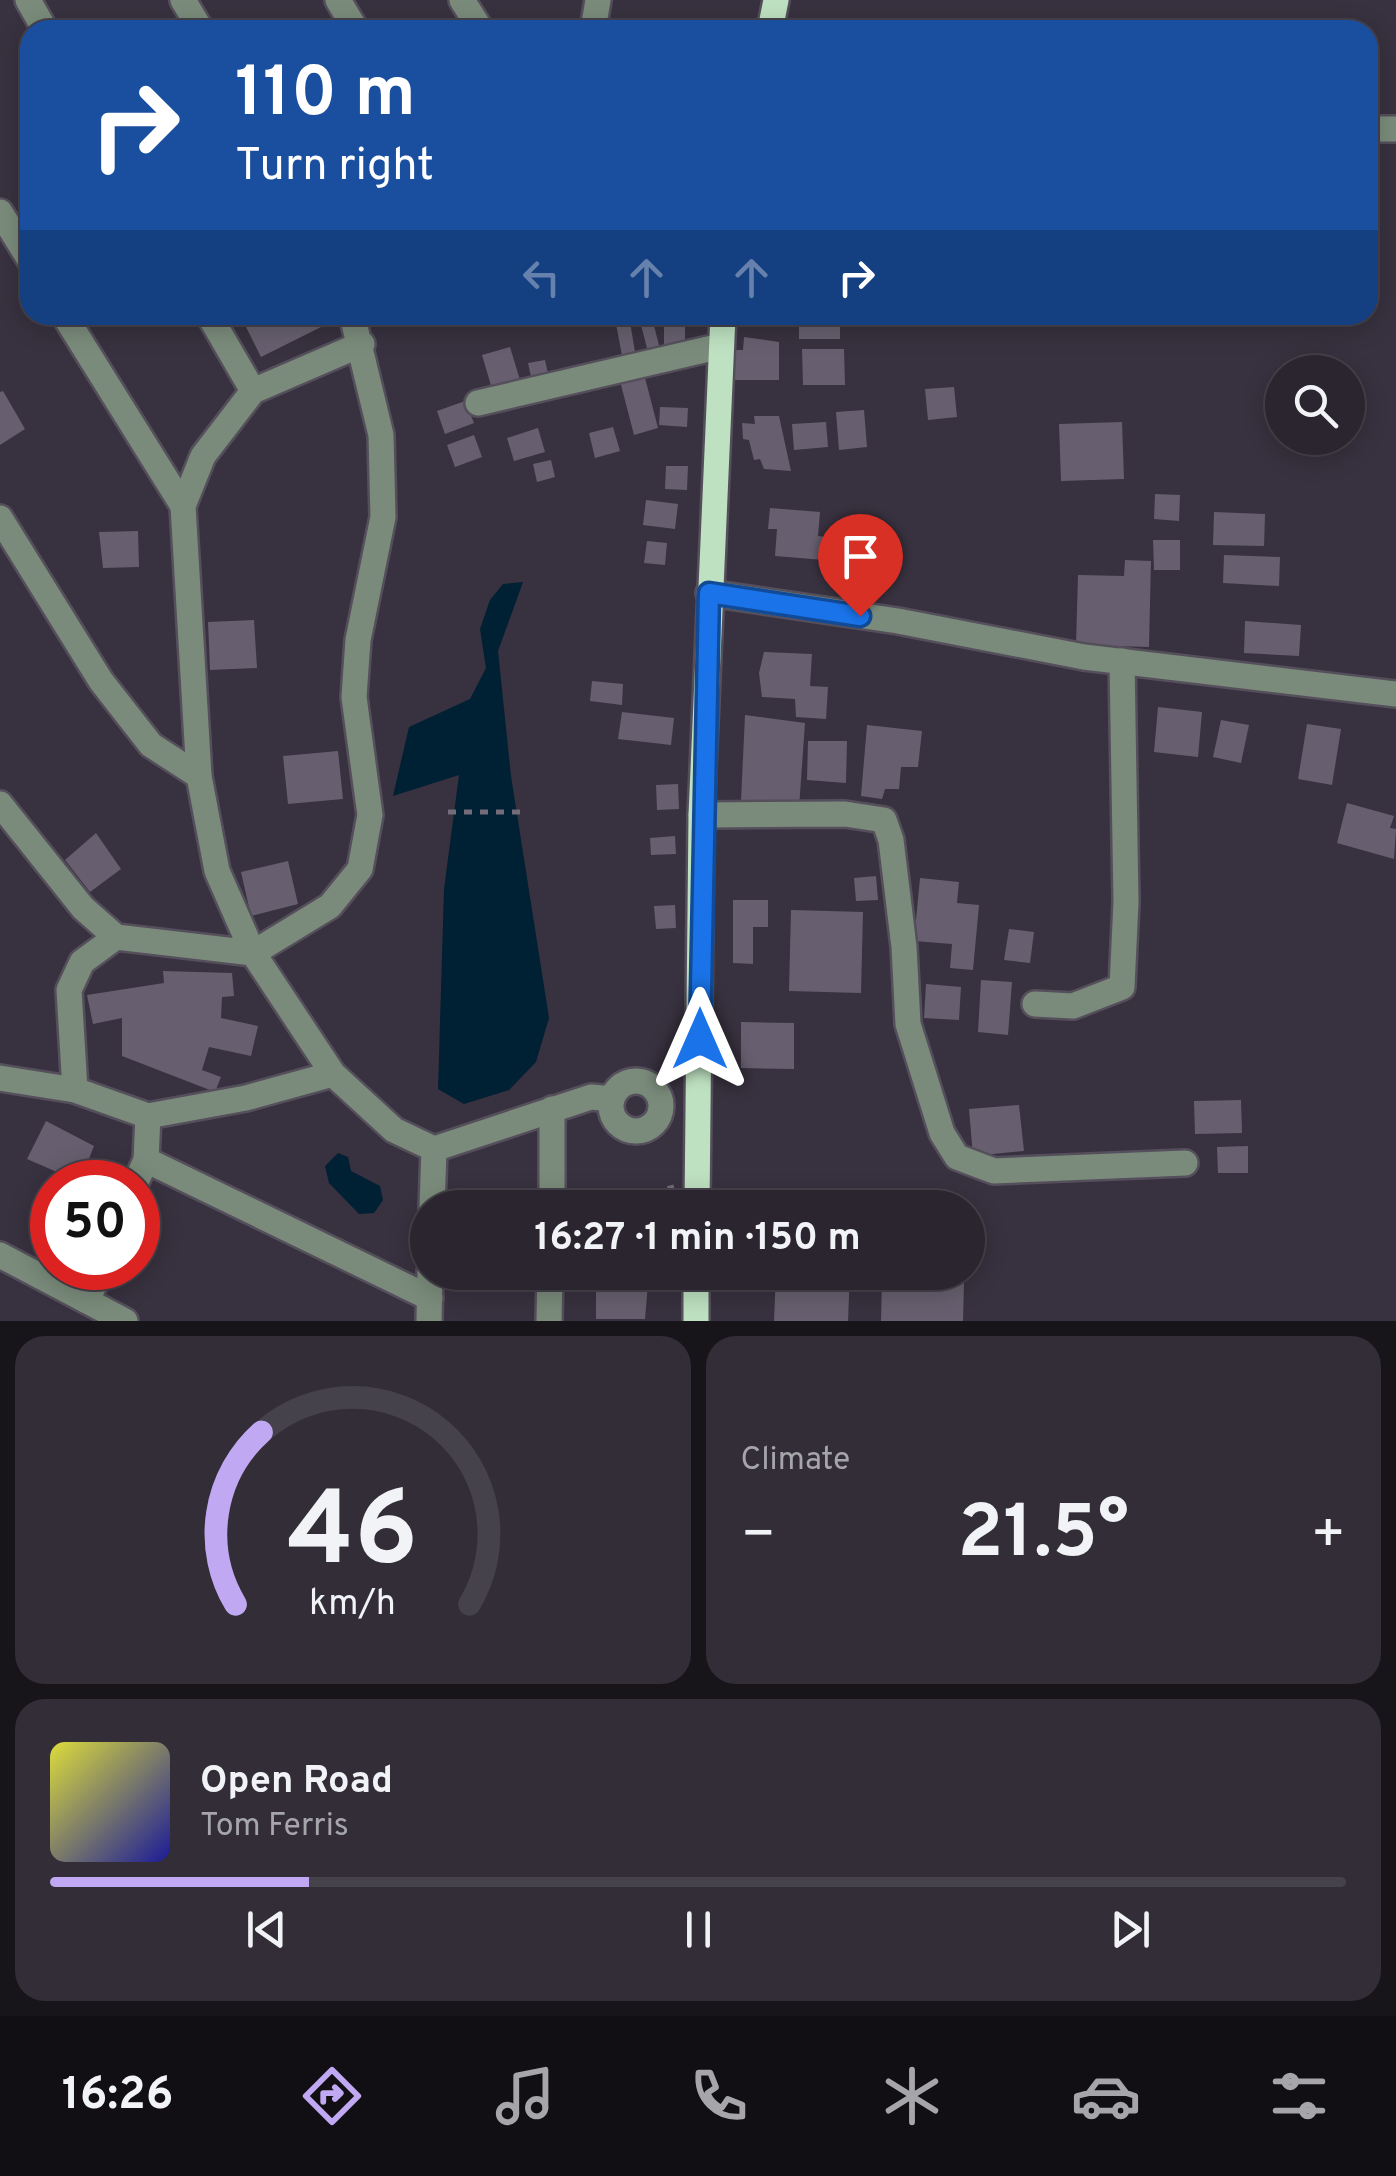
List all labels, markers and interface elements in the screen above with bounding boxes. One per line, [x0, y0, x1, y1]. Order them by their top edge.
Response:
text: 110 m [235, 52, 416, 141]
icon: right [70, 60, 200, 190]
text: Turn right [235, 139, 434, 196]
icon: left [514, 250, 569, 305]
icon: ahead [619, 250, 674, 305]
icon: ahead [724, 250, 779, 305]
icon: right [829, 250, 884, 305]
map controls [1265, 355, 1365, 455]
button: search [1265, 355, 1365, 455]
pin [818, 514, 903, 617]
icon: arrive [833, 529, 888, 584]
position arrow [648, 987, 752, 1091]
speed limit sign: 50 [30, 1160, 160, 1290]
text: 16:27 · 1 min · 150 m [534, 1215, 861, 1264]
text: Climate [741, 1441, 850, 1481]
text: 46 [287, 1470, 418, 1602]
text: 21.5° [958, 1489, 1129, 1584]
text: − [741, 1502, 776, 1572]
text: + [1311, 1502, 1346, 1572]
text: km/h [309, 1582, 396, 1628]
text: Open Road [200, 1758, 393, 1807]
text: Tom Ferris [200, 1807, 349, 1847]
icon: previous [239, 1902, 294, 1957]
icon: pause [671, 1902, 726, 1957]
icon: next [1103, 1902, 1158, 1957]
icon: directions [297, 2061, 367, 2131]
icon: music [490, 2061, 560, 2131]
icon: phone [684, 2061, 754, 2131]
icon: climate [877, 2061, 947, 2131]
icon: car [1071, 2061, 1141, 2131]
icon: filters [1264, 2061, 1334, 2131]
text: 16:26 [62, 2068, 173, 2125]

